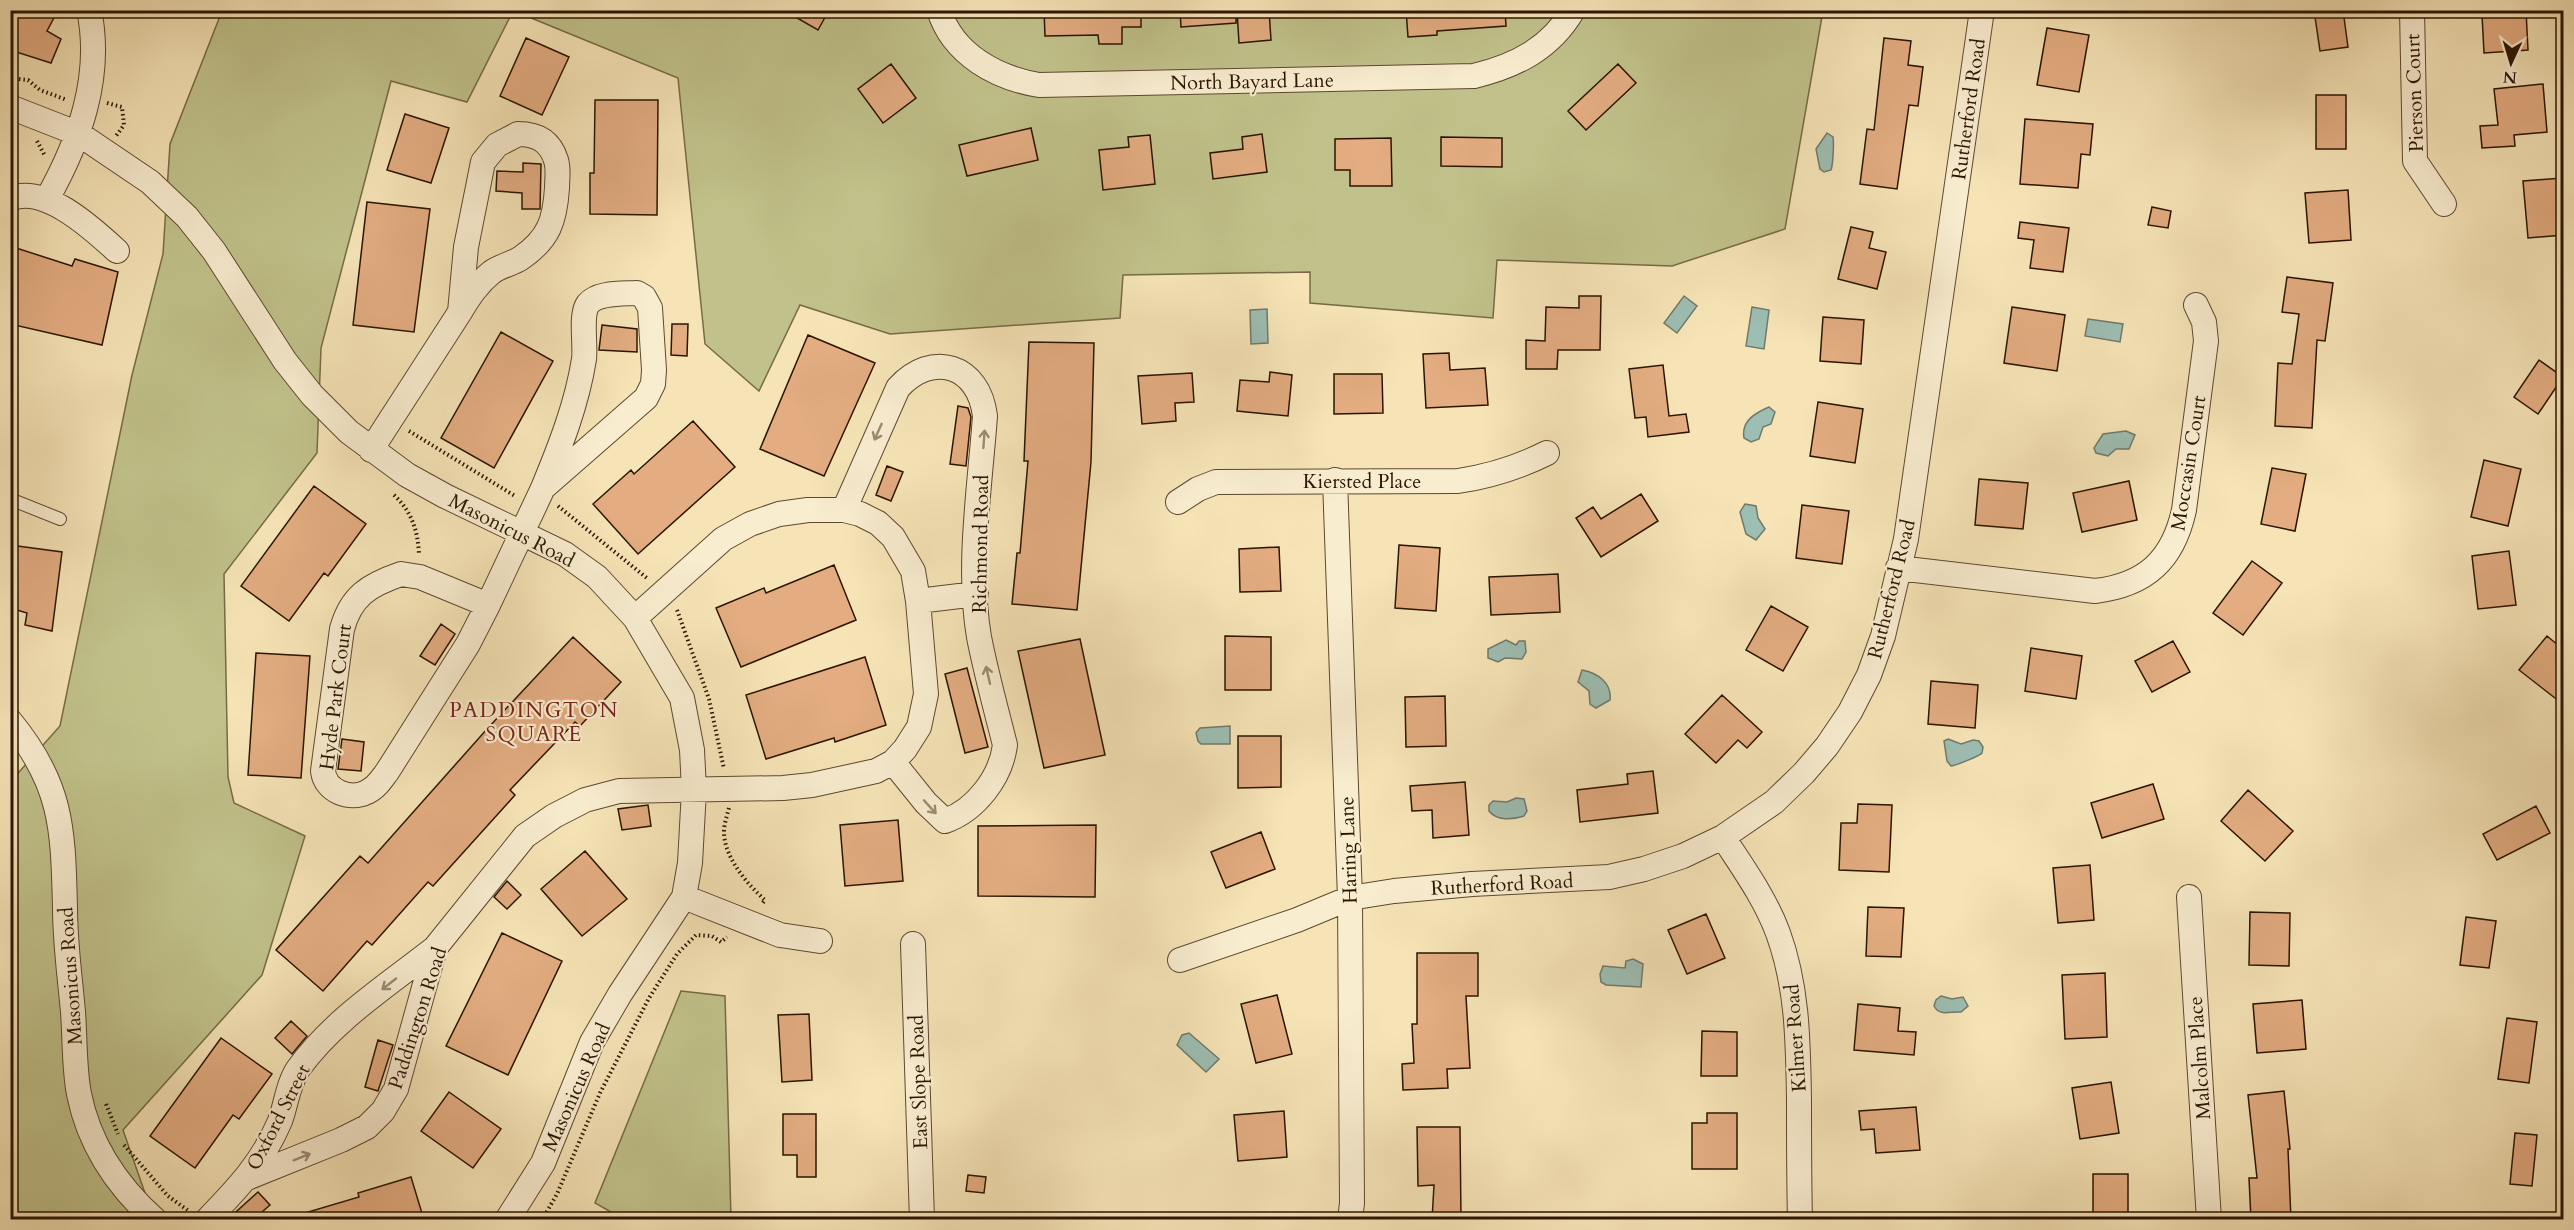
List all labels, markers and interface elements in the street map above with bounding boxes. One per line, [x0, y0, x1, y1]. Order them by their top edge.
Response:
street label: Pierson Court [2399, 32, 2430, 153]
north arrow [2481, 33, 2541, 93]
street label: Rutherford Road [1945, 36, 1992, 182]
text: N [2502, 66, 2518, 88]
street label: North Bayard Lane [1170, 67, 1334, 96]
street label: Moccasin Court [2165, 393, 2213, 532]
one-way arrow [872, 423, 884, 441]
one-way arrow [978, 430, 989, 450]
street label: Kiersted Place [1303, 468, 1421, 495]
street label: Richmond Road [966, 474, 995, 614]
street label: Masonicus Road [444, 487, 580, 574]
street label: Rutherford Road [1861, 516, 1922, 662]
street label: Hyde Park Court [313, 622, 358, 772]
one-way arrow [982, 665, 994, 684]
district label: PADDINGTON SQUARE [449, 696, 619, 749]
street label: Haring Lane [1333, 796, 1364, 904]
one-way arrow [923, 799, 937, 814]
street label: Rutherford Road [1430, 867, 1574, 902]
street label: Masonicus Road [52, 906, 89, 1046]
street label: Paddington Road [382, 943, 453, 1093]
one-way arrow [381, 978, 397, 991]
street label: Kilmer Road [1778, 983, 1813, 1093]
street label: Malcolm Place [2182, 995, 2217, 1121]
street label: East Slope Road [903, 1014, 934, 1150]
street label: Masonicus Road [536, 1018, 617, 1156]
street label: Oxford Street [240, 1059, 317, 1175]
one-way arrow [292, 1151, 310, 1162]

